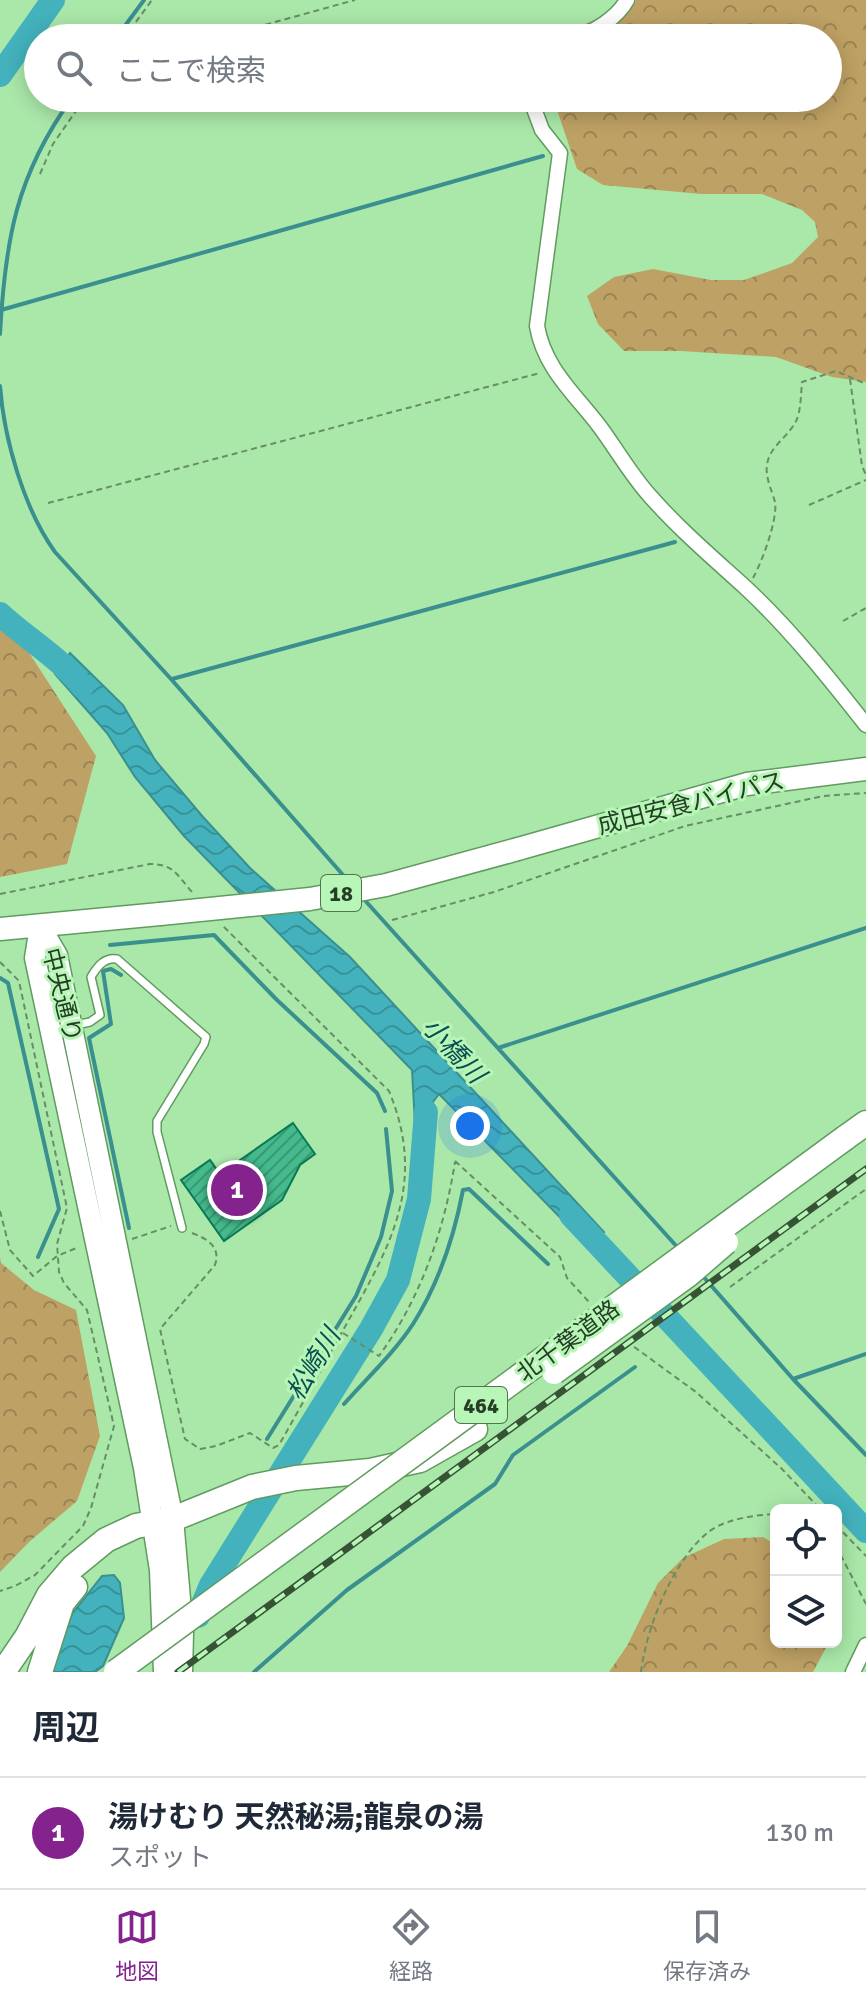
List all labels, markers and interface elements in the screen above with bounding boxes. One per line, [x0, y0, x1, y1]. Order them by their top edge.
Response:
search box [24, 24, 842, 112]
icon: search [52, 46, 96, 90]
text: ここで検索 [116, 53, 266, 90]
street label: 成田安食バイパス [594, 765, 788, 841]
road number: 18 [321, 875, 361, 911]
street label: 中央通り [36, 945, 88, 1045]
water label: 小橋川 [415, 1011, 494, 1092]
your location [450, 1106, 490, 1146]
pin: 1 [211, 1160, 263, 1220]
street label: 北千葉道路 [511, 1294, 625, 1388]
water label: 松崎川 [280, 1320, 349, 1406]
road number: 464 [455, 1387, 507, 1423]
map controls [770, 1504, 842, 1648]
button: locate [770, 1504, 842, 1576]
button: layers [770, 1576, 842, 1648]
text: 周辺 [32, 1707, 100, 1749]
text: 湯けむり 天然秘湯;龍泉の湯 [108, 1799, 484, 1836]
text: 1 [51, 1817, 65, 1849]
text: 130 m [765, 1817, 834, 1849]
text: スポット [108, 1842, 212, 1874]
tab: 地図 [115, 1905, 159, 1985]
tab: 経路 [389, 1905, 433, 1985]
tab: 保存済み [663, 1905, 751, 1985]

